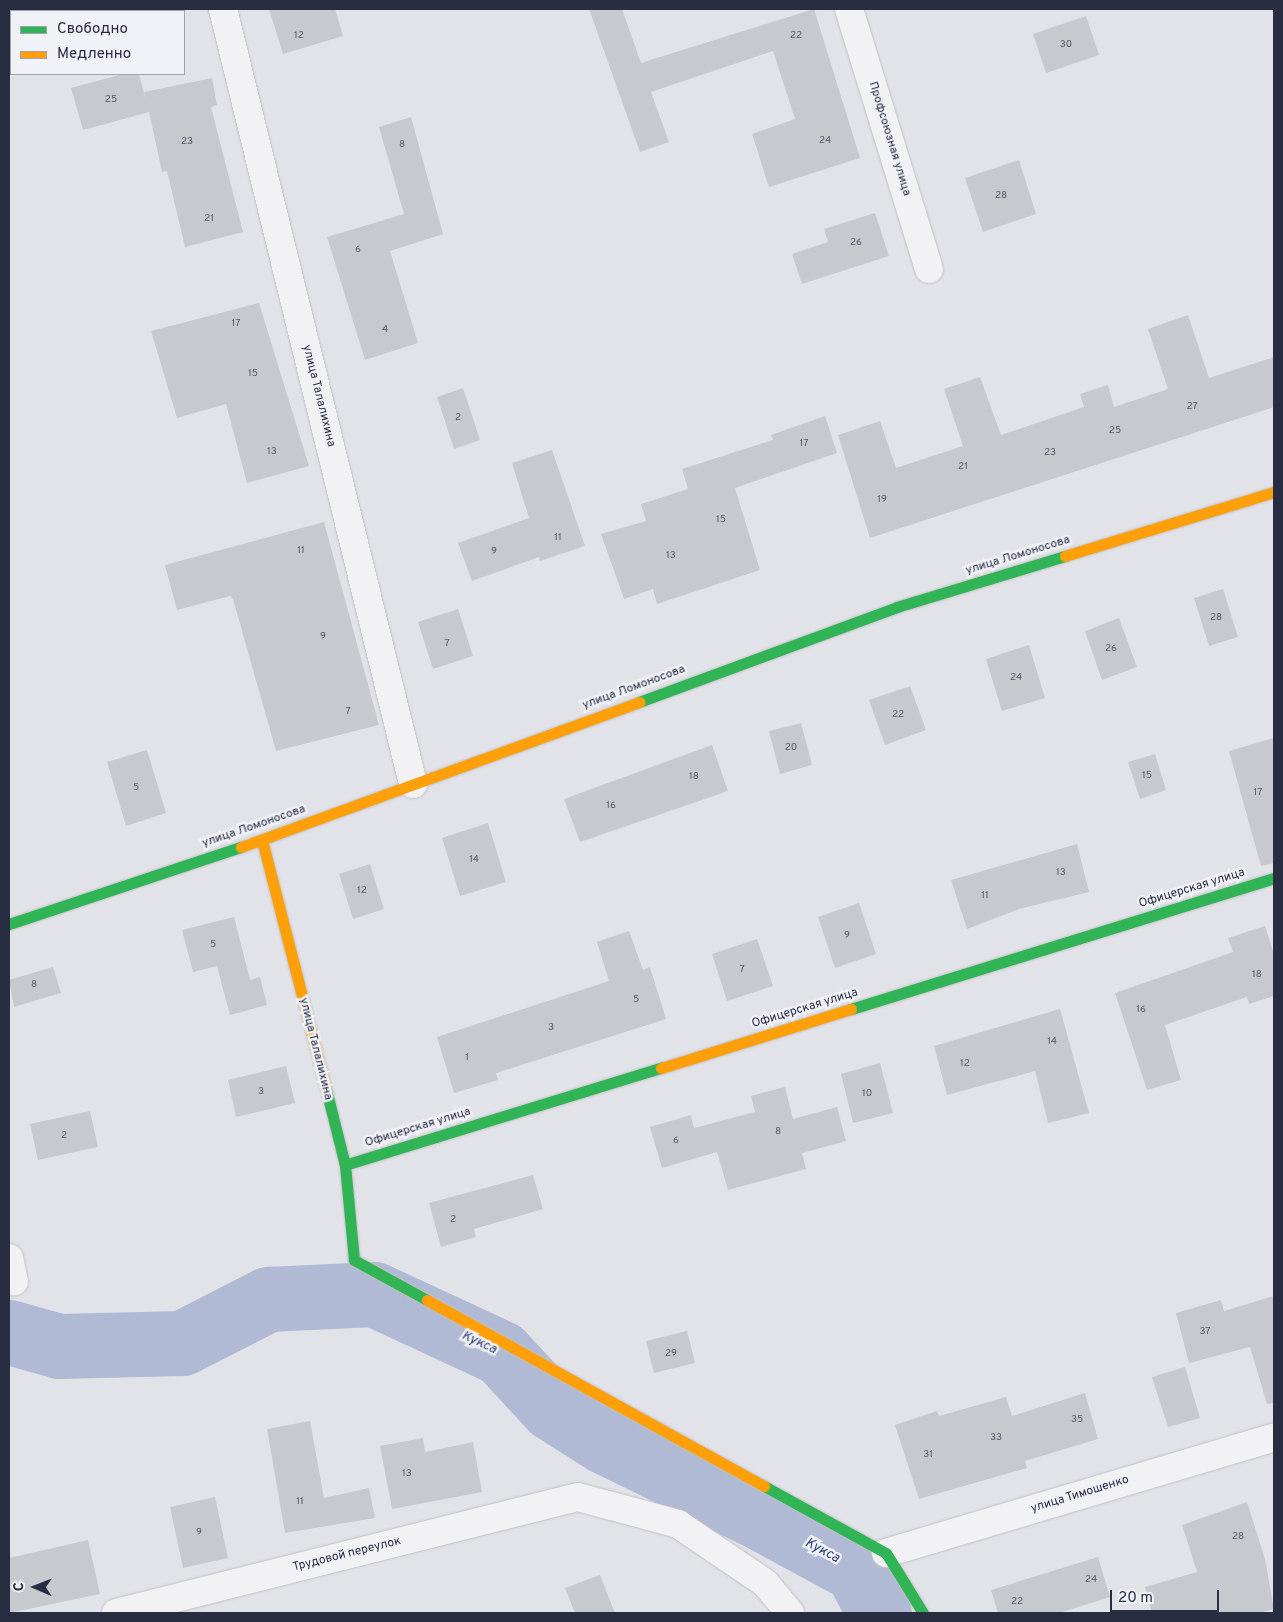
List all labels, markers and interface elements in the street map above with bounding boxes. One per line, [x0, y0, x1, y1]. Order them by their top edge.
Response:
legend [10, 10, 185, 75]
text: Свободно [57, 20, 128, 39]
house number: 12 [294, 30, 304, 42]
house number: 22 [790, 30, 802, 42]
house number: 30 [1060, 39, 1072, 51]
text: Медленно [57, 45, 131, 64]
street label: Профсоюзная улица [865, 80, 913, 198]
house number: 25 [105, 94, 117, 106]
house number: 24 [819, 135, 831, 147]
house number: 23 [181, 136, 193, 148]
house number: 8 [399, 139, 405, 151]
house number: 28 [995, 190, 1007, 202]
house number: 21 [204, 213, 214, 225]
house number: 26 [850, 237, 862, 249]
house number: 6 [355, 244, 361, 256]
house number: 17 [232, 318, 240, 330]
house number: 4 [382, 324, 388, 336]
street label: улица Талалихина [298, 343, 338, 449]
house number: 15 [248, 368, 258, 380]
house number: 27 [1186, 401, 1198, 413]
house number: 2 [455, 412, 461, 424]
house number: 25 [1109, 425, 1121, 437]
house number: 17 [800, 438, 808, 450]
house number: 13 [267, 446, 277, 458]
house number: 23 [1044, 447, 1056, 459]
house number: 21 [958, 461, 968, 473]
house number: 19 [877, 494, 887, 506]
house number: 15 [716, 514, 726, 526]
house number: 11 [554, 532, 562, 544]
street label: улица Ломоносова [964, 533, 1072, 579]
house number: 11 [297, 545, 305, 557]
house number: 9 [491, 546, 497, 558]
house number: 13 [666, 550, 676, 562]
house number: 28 [1210, 612, 1222, 624]
house number: 9 [320, 631, 326, 643]
house number: 7 [444, 638, 450, 650]
house number: 26 [1105, 643, 1117, 655]
street label: улица Ломоносова [581, 663, 687, 713]
house number: 24 [1010, 672, 1022, 684]
house number: 7 [345, 706, 351, 718]
house number: 22 [892, 709, 904, 721]
house number: 20 [785, 742, 797, 754]
house number: 15 [1142, 770, 1152, 782]
house number: 18 [689, 771, 699, 783]
house number: 5 [133, 782, 139, 794]
house number: 17 [1254, 787, 1262, 799]
house number: 16 [606, 800, 616, 812]
street label: улица Ломоносова [200, 803, 308, 851]
house number: 14 [469, 854, 479, 866]
street label: Офицерская улица [1137, 866, 1247, 912]
house number: 13 [1056, 867, 1066, 879]
house number: 12 [357, 885, 367, 897]
house number: 11 [981, 890, 989, 902]
house number: 9 [844, 930, 850, 942]
house number: 5 [210, 939, 216, 951]
house number: 7 [739, 964, 745, 976]
house number: 18 [1252, 969, 1262, 981]
house number: 8 [31, 979, 37, 991]
street label: Офицерская улица [750, 986, 860, 1032]
house number: 5 [633, 994, 639, 1006]
street label: улица Талалихина [295, 996, 335, 1102]
house number: 16 [1136, 1004, 1146, 1016]
house number: 3 [548, 1022, 554, 1034]
house number: 14 [1047, 1036, 1057, 1048]
house number: 1 [465, 1052, 469, 1064]
house number: 12 [960, 1058, 970, 1070]
house number: 3 [258, 1086, 264, 1098]
house number: 10 [862, 1088, 872, 1100]
street label: Офицерская улица [363, 1105, 473, 1151]
house number: 8 [775, 1126, 781, 1138]
house number: 2 [61, 1130, 67, 1142]
house number: 6 [673, 1135, 679, 1147]
house number: 2 [450, 1214, 456, 1226]
house number: 37 [1199, 1326, 1211, 1338]
water label: Кукса [459, 1328, 499, 1358]
house number: 29 [665, 1348, 677, 1360]
house number: 35 [1071, 1414, 1083, 1426]
house number: 33 [990, 1432, 1002, 1444]
house number: 31 [923, 1449, 933, 1461]
house number: 13 [402, 1468, 412, 1480]
street label: улица Тимошенко [1029, 1473, 1131, 1517]
house number: 11 [296, 1496, 304, 1508]
house number: 9 [196, 1527, 202, 1539]
house number: 28 [1232, 1531, 1244, 1543]
street label: Трудовой переулок [291, 1535, 403, 1575]
water label: Кукса [802, 1535, 842, 1567]
north arrow [10, 1562, 60, 1612]
house number: 24 [1085, 1574, 1097, 1586]
scale bar [1113, 1580, 1222, 1612]
text: С [11, 1582, 28, 1591]
text: 20 m [1118, 1589, 1153, 1608]
house number: 22 [1011, 1596, 1023, 1608]

